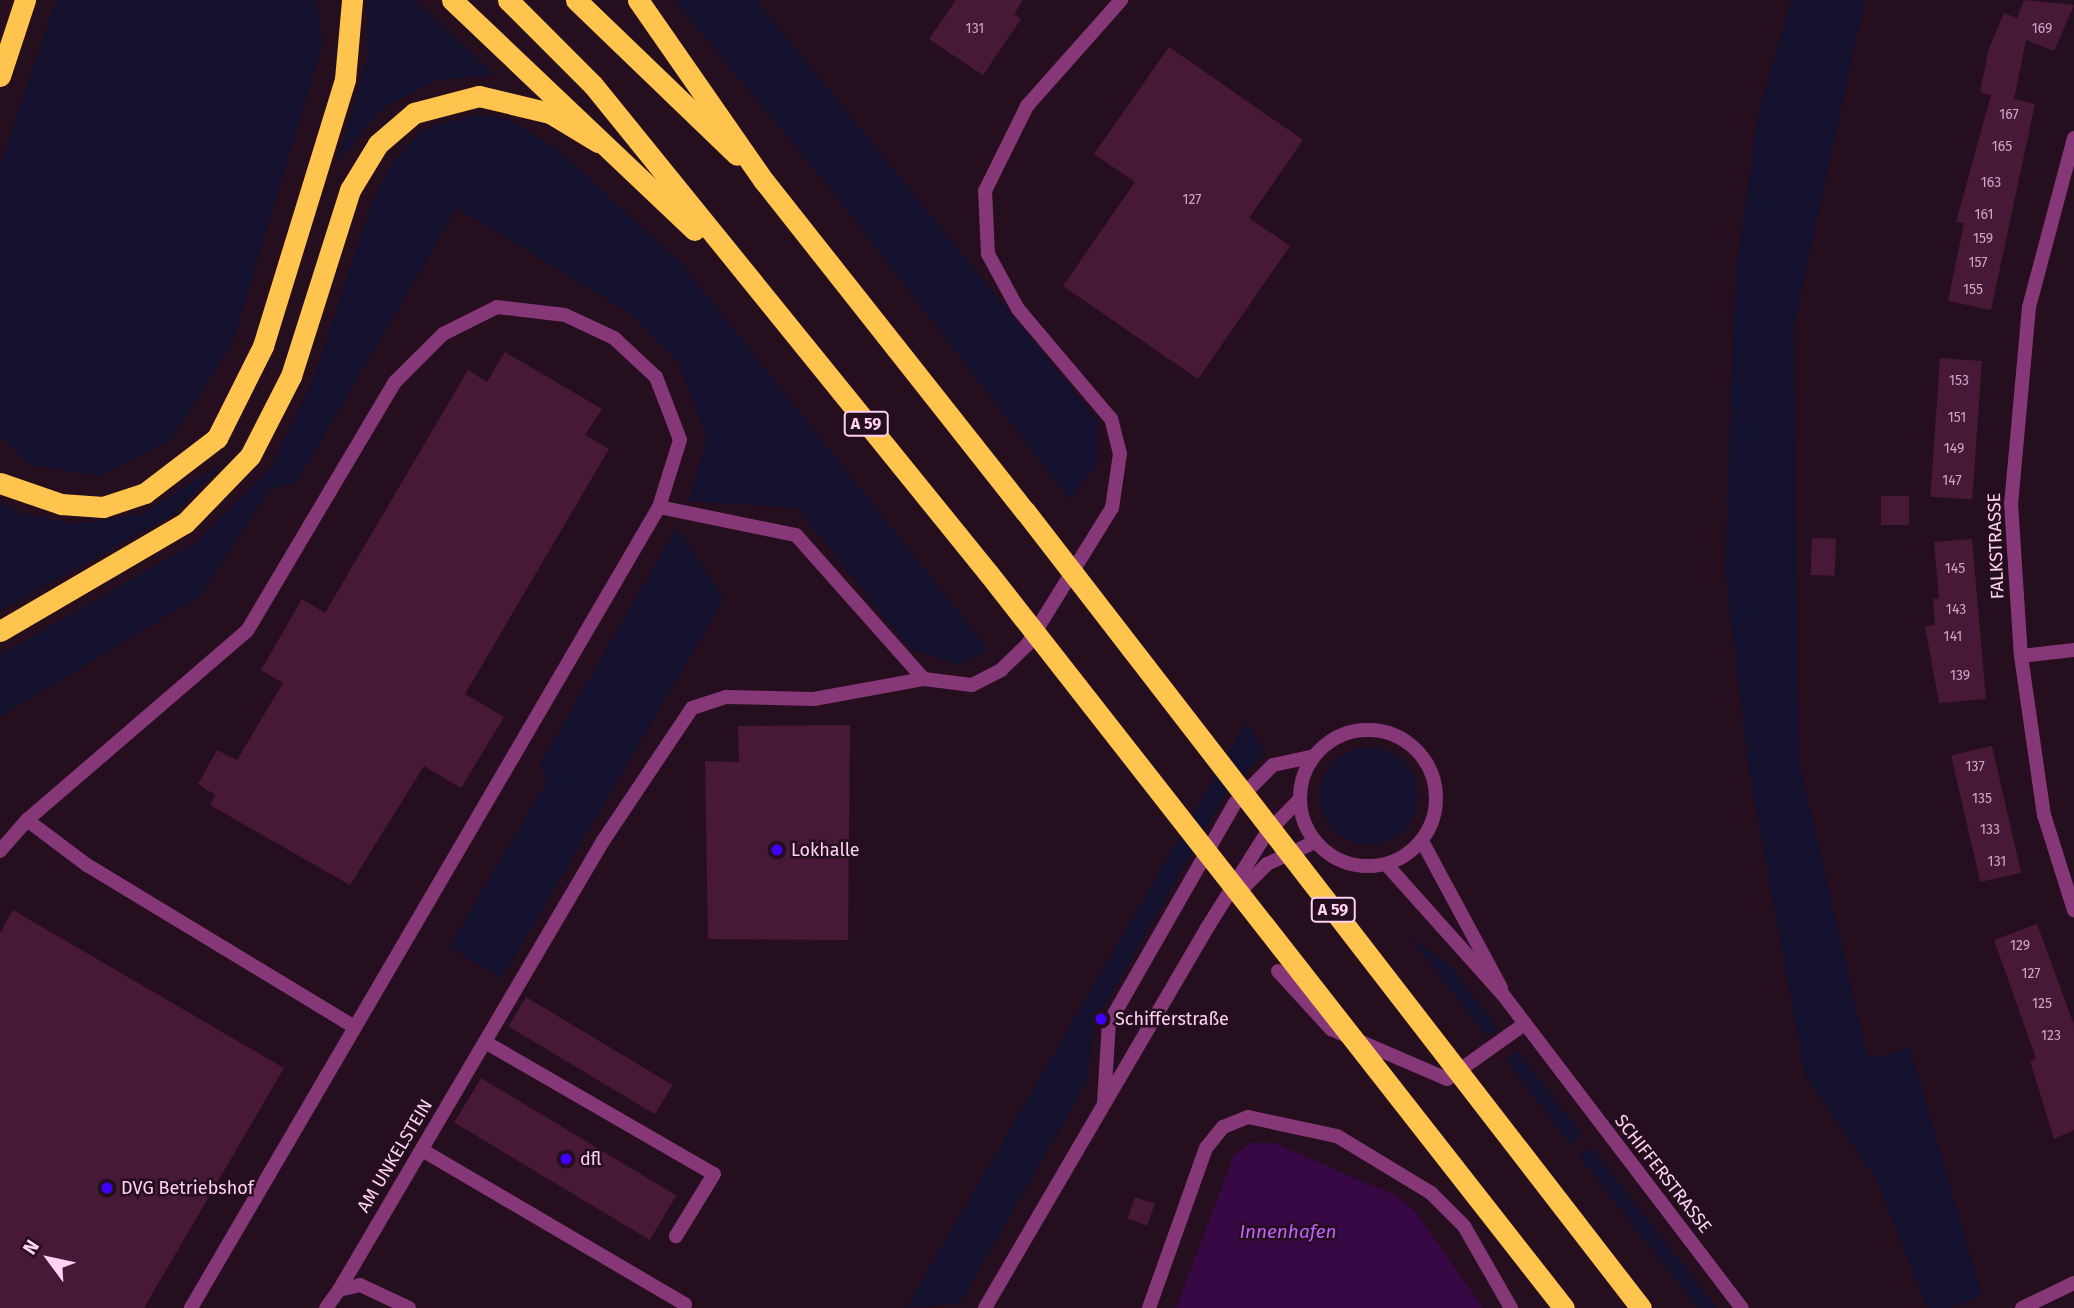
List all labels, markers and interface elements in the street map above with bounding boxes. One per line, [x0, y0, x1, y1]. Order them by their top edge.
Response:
house number: 131 [966, 21, 984, 37]
house number: 169 [2032, 21, 2052, 37]
house number: 167 [1999, 107, 2019, 123]
house number: 165 [1992, 139, 2012, 155]
house number: 163 [1981, 175, 2001, 191]
house number: 127 [1182, 192, 1202, 208]
house number: 161 [1975, 207, 1993, 223]
house number: 159 [1973, 231, 1993, 247]
house number: 157 [1969, 255, 1987, 271]
house number: 155 [1963, 282, 1983, 298]
house number: 153 [1949, 373, 1969, 389]
house number: 151 [1948, 410, 1966, 426]
road number: A 59 [843, 412, 889, 436]
house number: 149 [1944, 441, 1964, 457]
house number: 147 [1942, 473, 1962, 489]
street label: FALKSTRASSE [1983, 492, 2009, 600]
house number: 145 [1945, 561, 1965, 577]
house number: 143 [1946, 602, 1966, 618]
house number: 141 [1944, 629, 1962, 645]
house number: 139 [1950, 668, 1970, 684]
house number: 137 [1965, 759, 1985, 775]
house number: 135 [1972, 791, 1992, 807]
house number: 133 [1980, 822, 2000, 838]
place label: Lokhalle [791, 839, 860, 861]
marker: Lokhalle [769, 842, 785, 858]
house number: 131 [1988, 854, 2006, 870]
road number: A 59 [1310, 898, 1356, 922]
house number: 129 [2010, 938, 2030, 954]
house number: 127 [2021, 966, 2041, 982]
house number: 125 [2032, 996, 2052, 1012]
place label: Schifferstraße [1115, 1008, 1229, 1030]
marker: Schifferstraße [1093, 1011, 1109, 1027]
house number: 123 [2041, 1028, 2061, 1044]
street label: AM UNKELSTEIN [353, 1096, 437, 1216]
street label: SCHIFFERSTRASSE [1610, 1110, 1716, 1238]
place label: dfl [580, 1148, 601, 1170]
marker: dfl [558, 1151, 574, 1167]
place label: DVG Betriebshof [121, 1177, 254, 1199]
marker: DVG Betriebshof [99, 1180, 115, 1196]
water label: Innenhafen [1239, 1221, 1337, 1243]
north arrow [14, 1224, 84, 1294]
text: N [18, 1236, 44, 1259]

